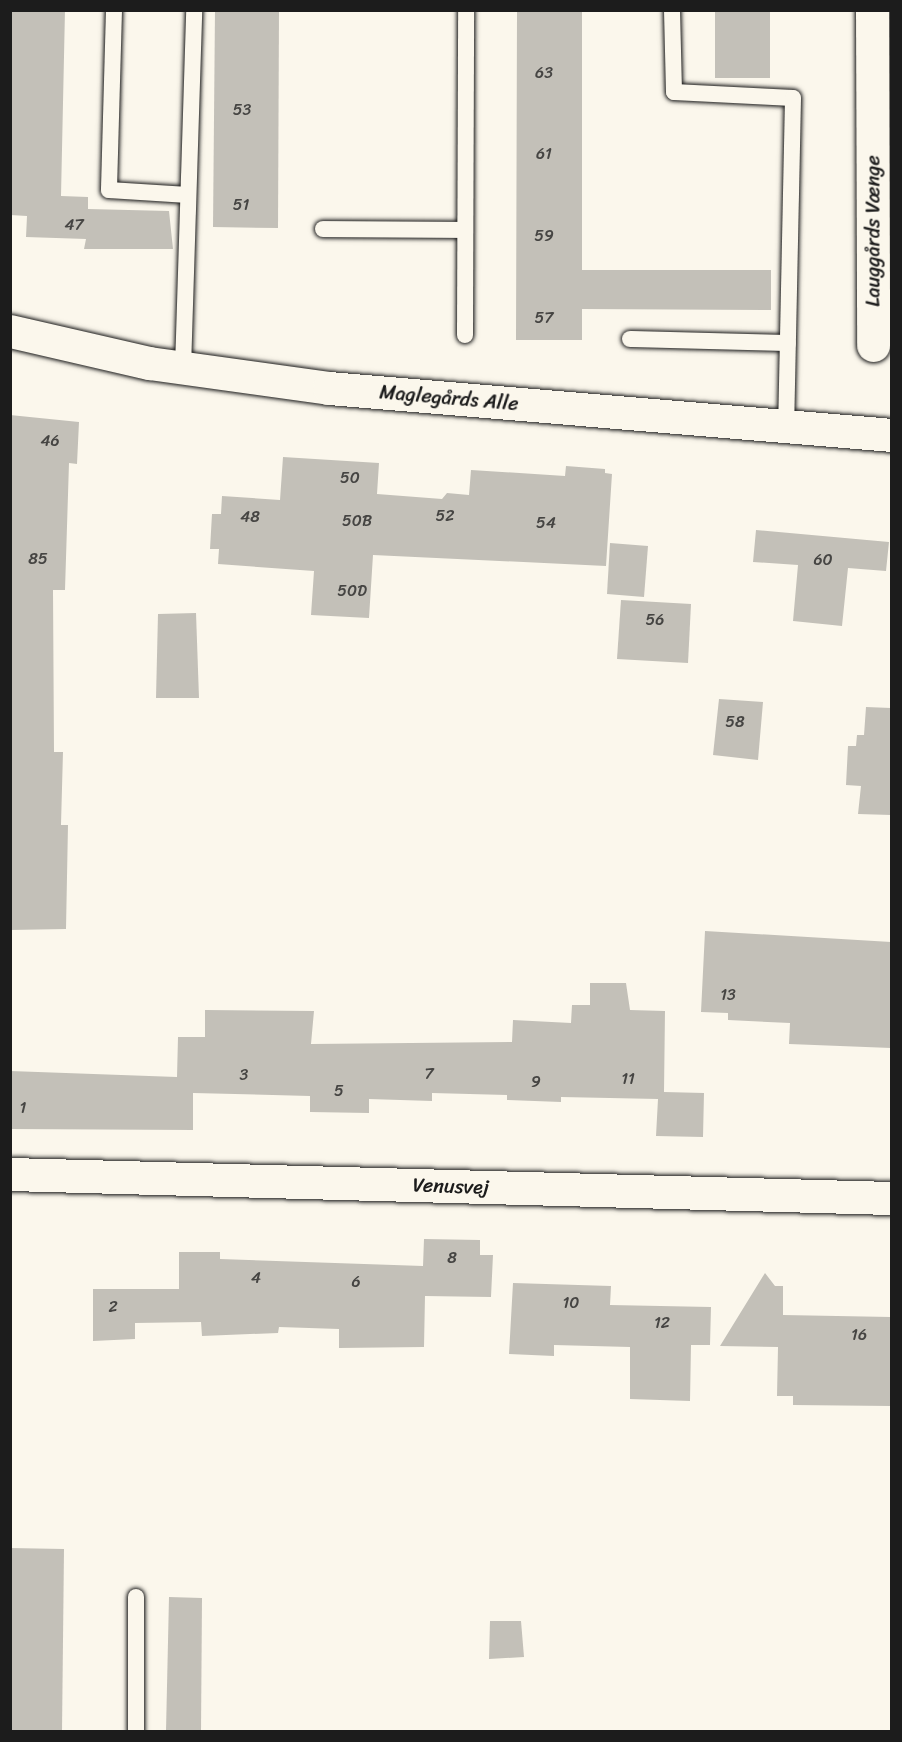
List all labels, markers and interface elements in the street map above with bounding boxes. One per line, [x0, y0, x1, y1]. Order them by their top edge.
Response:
house number: 63 [535, 63, 553, 83]
house number: 53 [233, 100, 251, 120]
house number: 61 [536, 144, 552, 164]
street label: Lauggårds Vænge [861, 155, 885, 307]
house number: 51 [233, 195, 249, 215]
house number: 47 [64, 215, 84, 235]
house number: 59 [534, 226, 554, 246]
house number: 57 [535, 308, 553, 328]
street label: Maglegårds Alle [378, 380, 520, 416]
house number: 46 [40, 431, 60, 451]
house number: 50 [340, 468, 360, 488]
house number: 52 [435, 506, 455, 526]
house number: 48 [240, 507, 260, 527]
house number: 50B [342, 511, 372, 531]
house number: 54 [536, 513, 556, 533]
house number: 85 [28, 549, 48, 569]
house number: 60 [813, 550, 833, 570]
house number: 50D [337, 581, 367, 601]
house number: 56 [646, 610, 664, 630]
house number: 58 [725, 712, 745, 732]
house number: 13 [720, 985, 736, 1005]
house number: 7 [424, 1064, 434, 1084]
house number: 3 [240, 1065, 248, 1085]
house number: 11 [621, 1069, 635, 1089]
house number: 9 [531, 1072, 541, 1092]
house number: 5 [334, 1081, 344, 1101]
house number: 1 [20, 1098, 26, 1118]
street label: Venusvej [412, 1173, 490, 1199]
house number: 8 [447, 1248, 457, 1268]
house number: 4 [251, 1268, 261, 1288]
house number: 6 [351, 1272, 361, 1292]
house number: 10 [563, 1293, 579, 1313]
house number: 2 [108, 1297, 118, 1317]
house number: 12 [654, 1313, 670, 1333]
house number: 16 [851, 1325, 867, 1345]

